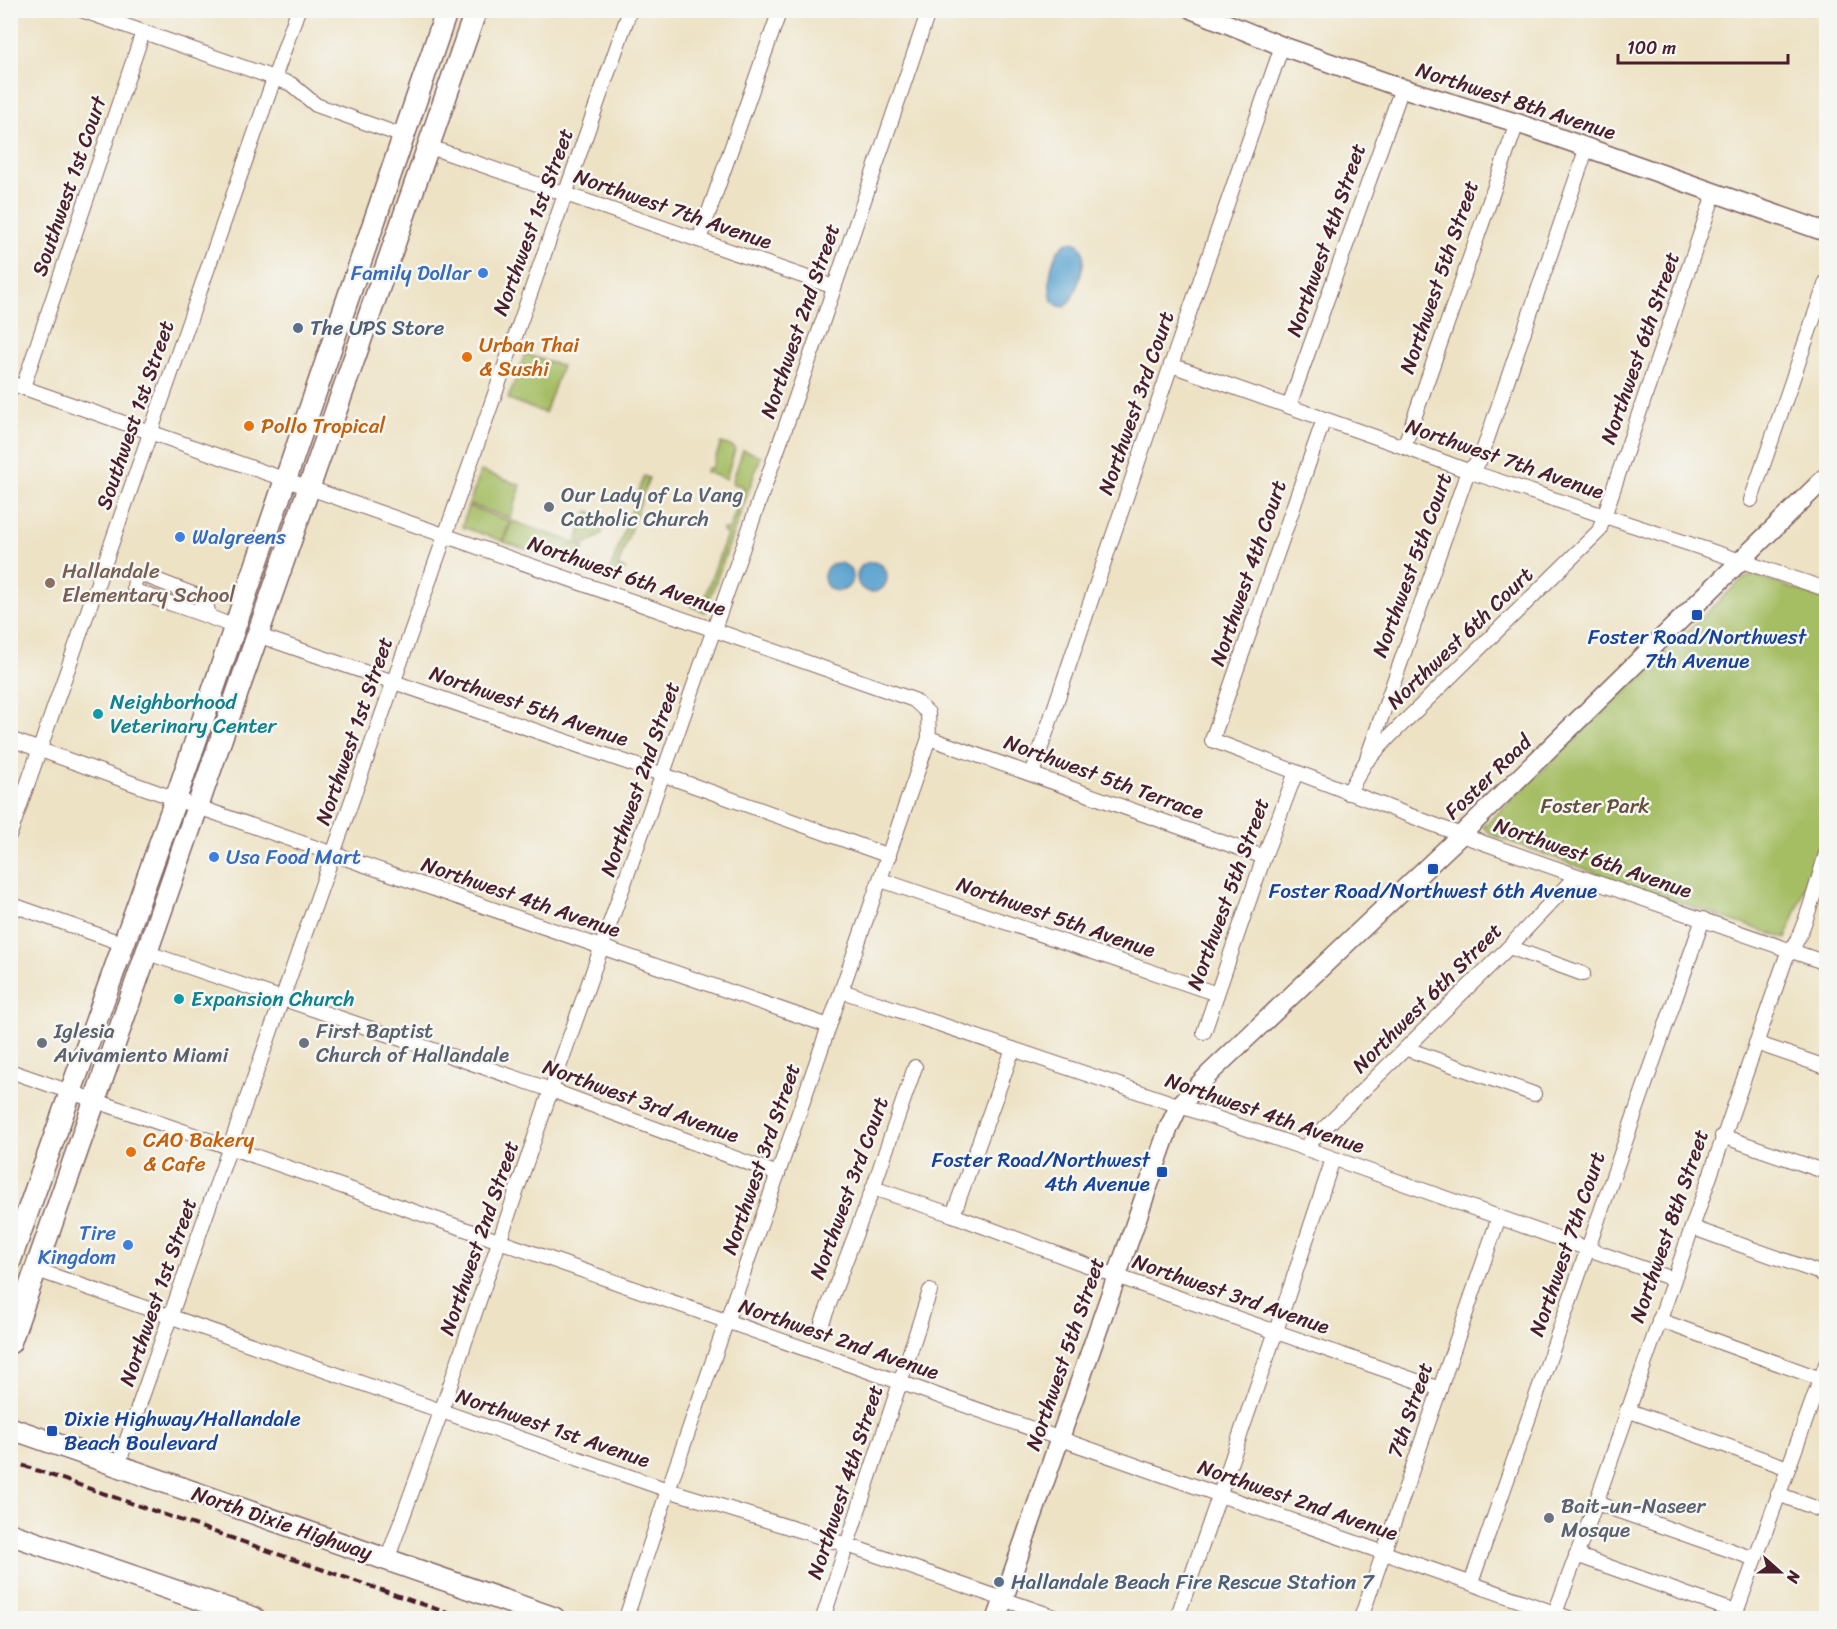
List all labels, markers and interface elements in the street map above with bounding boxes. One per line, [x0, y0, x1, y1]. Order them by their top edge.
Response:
scale bar [1618, 27, 1788, 65]
text: 100 m [1627, 32, 1676, 64]
street label: Northwest 8th Avenue [1411, 51, 1621, 151]
street label: Southwest 1st Court [20, 89, 118, 281]
street label: Northwest 1st Street [481, 123, 585, 321]
street label: Northwest 4th Street [1275, 138, 1377, 342]
street label: Northwest 7th Avenue [569, 157, 777, 261]
street label: Northwest 5th Street [1388, 175, 1490, 379]
street label: Northwest 2nd Street [749, 218, 851, 424]
street label: Northwest 6th Street [1589, 247, 1691, 449]
place label: Family Dollar [351, 254, 472, 292]
marker: Family Dollar [476, 266, 490, 280]
street label: Northwest 3rd Court [1087, 306, 1185, 500]
place label: The UPS Store [310, 309, 444, 347]
street label: Southwest 1st Street [85, 315, 185, 515]
marker: The UPS Store [291, 321, 305, 335]
place label: Urban Thai & Sushi [479, 326, 580, 388]
marker: Urban Thai & Sushi [460, 350, 474, 364]
place label: Pollo Tropical [261, 407, 386, 445]
street label: Northwest 7th Avenue [1401, 407, 1609, 511]
marker: Pollo Tropical [242, 419, 256, 433]
street label: Northwest 5th Court [1361, 467, 1463, 663]
street label: Northwest 4th Court [1198, 475, 1298, 671]
place label: Our Lady of La Vang Catholic Church [561, 476, 744, 538]
marker: Our Lady of La Vang Catholic Church [542, 500, 556, 514]
place label: Walgreens [192, 518, 286, 556]
street label: Northwest 6th Avenue [523, 524, 731, 628]
marker: Walgreens [173, 530, 187, 544]
place label: Hallandale Elementary School [62, 552, 236, 614]
street label: Northwest 6th Court [1377, 557, 1543, 719]
marker: Hallandale Elementary School [43, 576, 57, 590]
marker: Foster Road/Northwest 7th Avenue [1690, 608, 1704, 622]
place label: Foster Road/Northwest 7th Avenue [1588, 618, 1808, 680]
street label: Northwest 1st Street [304, 632, 404, 830]
street label: Northwest 5th Avenue [424, 654, 634, 758]
street label: Northwest 2nd Street [589, 676, 691, 882]
place label: Neighborhood Veterinary Center [110, 683, 277, 745]
marker: Neighborhood Veterinary Center [91, 707, 105, 721]
street label: Northwest 5th Terrace [999, 723, 1209, 831]
street label: Foster Road [1435, 724, 1542, 829]
park label: Foster Park [1541, 787, 1649, 825]
street label: Northwest 5th Street [1176, 792, 1280, 996]
street label: Northwest 6th Avenue [1489, 806, 1697, 910]
place label: Usa Food Mart [226, 838, 361, 876]
street label: Northwest 4th Avenue [416, 845, 626, 949]
marker: Usa Food Mart [207, 850, 221, 864]
marker: Foster Road/Northwest 6th Avenue [1426, 862, 1440, 876]
street label: Northwest 5th Avenue [951, 865, 1161, 969]
place label: Foster Road/Northwest 6th Avenue [1269, 872, 1597, 910]
street label: Northwest 6th Street [1342, 913, 1512, 1083]
place label: Expansion Church [191, 980, 355, 1018]
marker: Expansion Church [172, 992, 186, 1006]
place label: Iglesia Avivamiento Miami [53, 1012, 230, 1074]
place label: First Baptist Church of Hallandale [316, 1012, 509, 1074]
marker: Iglesia Avivamiento Miami [35, 1036, 49, 1050]
marker: First Baptist Church of Hallandale [297, 1036, 311, 1050]
street label: Northwest 3rd Avenue [537, 1048, 745, 1154]
street label: Northwest 3rd Street [710, 1058, 812, 1260]
street label: Northwest 4th Avenue [1160, 1061, 1370, 1165]
street label: Northwest 3rd Court [798, 1091, 900, 1285]
place label: CAO Bakery & Cafe [143, 1121, 255, 1183]
street label: Northwest 8th Street [1618, 1124, 1720, 1328]
street label: Northwest 2nd Street [428, 1135, 530, 1341]
place label: Foster Road/Northwest 4th Avenue [932, 1141, 1152, 1203]
marker: CAO Bakery & Cafe [124, 1145, 138, 1159]
street label: Northwest 7th Court [1518, 1146, 1616, 1342]
marker: Foster Road/Northwest 4th Avenue [1155, 1165, 1169, 1179]
street label: Northwest 1st Street [108, 1193, 208, 1391]
place label: Tire Kingdom [38, 1214, 116, 1276]
marker: Tire Kingdom [121, 1238, 135, 1252]
street label: Northwest 3rd Avenue [1127, 1242, 1335, 1346]
street label: Northwest 5th Street [1014, 1252, 1116, 1456]
street label: Northwest 2nd Avenue [734, 1287, 944, 1391]
street label: 7th Street [1376, 1357, 1444, 1463]
street label: Northwest 1st Avenue [451, 1377, 655, 1479]
street label: Northwest 4th Street [796, 1380, 894, 1584]
place label: Dixie Highway/Hallandale Beach Boulevard [64, 1400, 301, 1462]
marker: Dixie Highway/Hallandale Beach Boulevard [45, 1424, 59, 1438]
street label: Northwest 2nd Avenue [1193, 1448, 1403, 1552]
street label: North Dixie Highway [187, 1474, 378, 1572]
place label: Bait-un-Naseer Mosque [1561, 1487, 1706, 1549]
marker: Bait-un-Naseer Mosque [1542, 1511, 1556, 1525]
north arrow [1750, 1542, 1810, 1602]
place label: Hallandale Beach Fire Rescue Station 7 [1011, 1563, 1376, 1601]
text: N [1778, 1566, 1809, 1588]
marker: Hallandale Beach Fire Rescue Station 7 [992, 1575, 1006, 1589]

